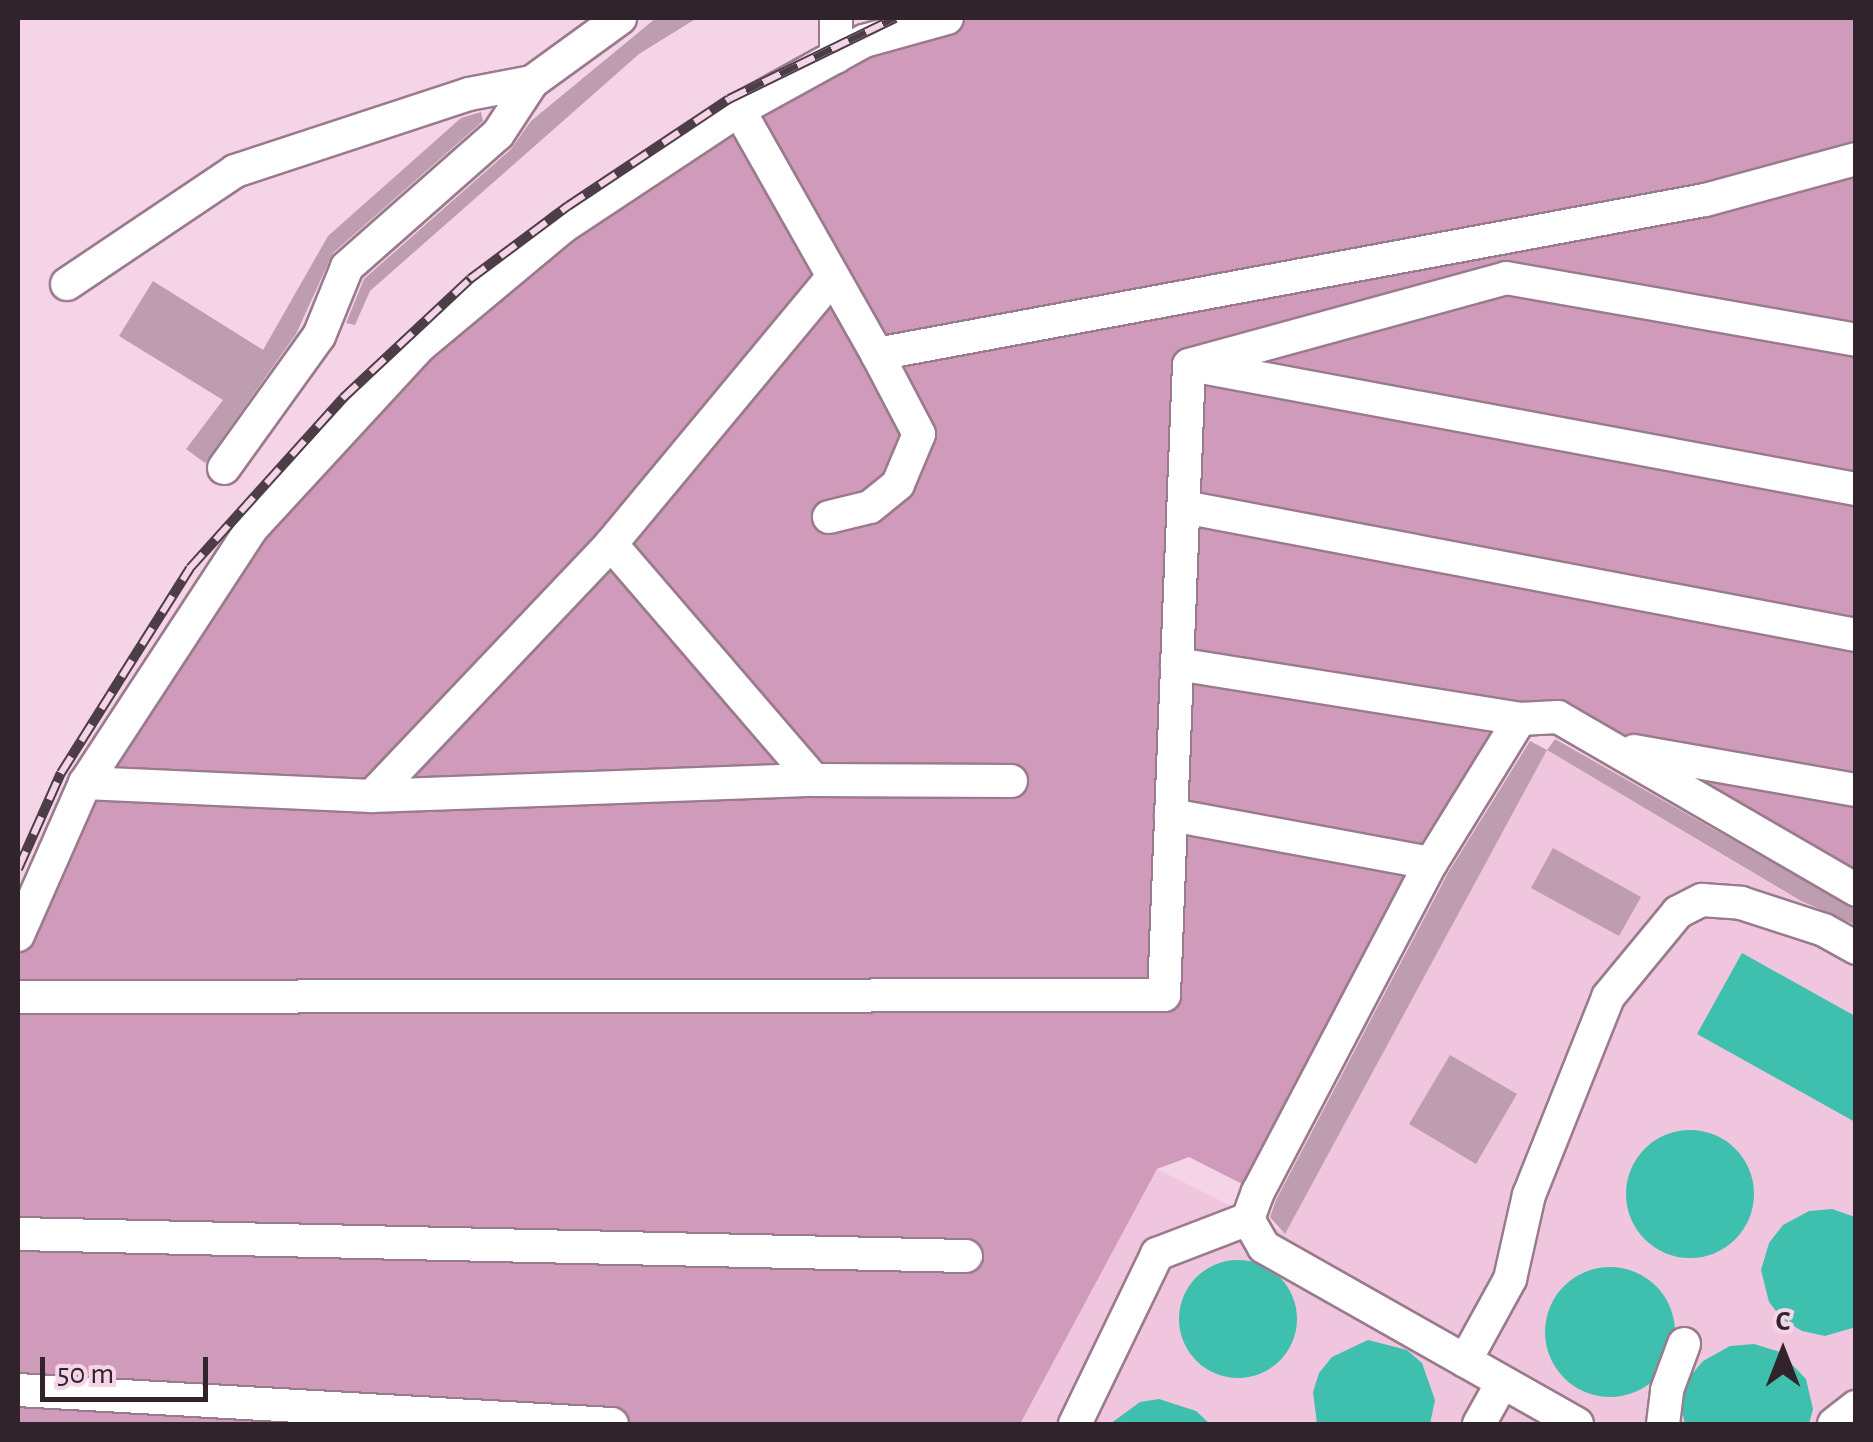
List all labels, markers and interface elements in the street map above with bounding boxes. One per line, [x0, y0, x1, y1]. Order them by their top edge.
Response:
north arrow [1733, 1302, 1833, 1402]
text: С [1775, 1308, 1791, 1336]
scale bar [45, 1337, 212, 1399]
text: 50 m [57, 1359, 114, 1389]

